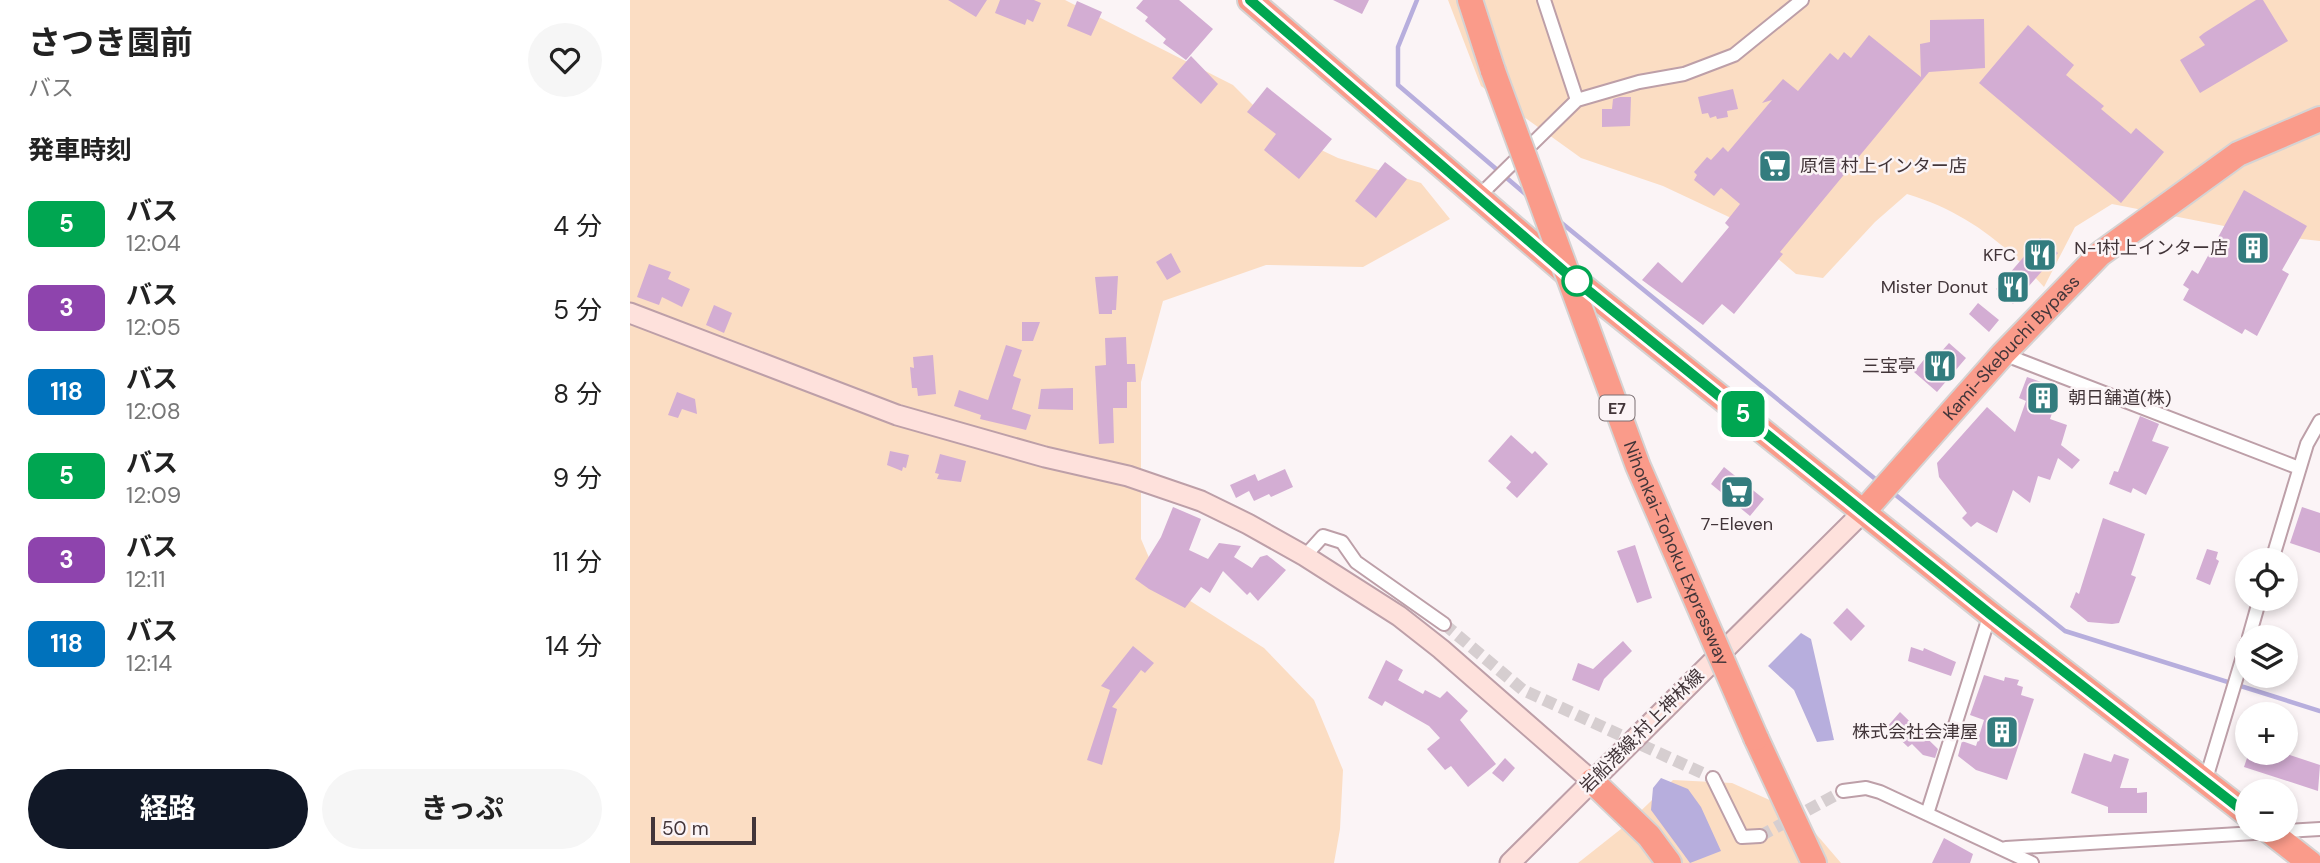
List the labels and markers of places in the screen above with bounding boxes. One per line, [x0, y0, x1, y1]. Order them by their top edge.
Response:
supermarket icon: 原信 村上インター店 [1756, 147, 1794, 185]
place label: 原信 村上インター店 [1800, 154, 1967, 178]
building icon: N-1村上インター店 [2234, 229, 2272, 267]
restaurant icon: KFC [2021, 236, 2059, 274]
place label: N-1村上インター店 [2074, 236, 2228, 260]
place label: KFC [1983, 243, 2016, 267]
unlabelled marker [1562, 266, 1592, 296]
restaurant icon: Mister Donut [1994, 268, 2032, 306]
place label: Mister Donut [1881, 275, 1988, 299]
restaurant icon: 三宝亭 [1921, 347, 1959, 385]
place label: 三宝亭 [1862, 354, 1916, 378]
building icon: 朝日舗道(株) [2024, 379, 2062, 417]
place label: 朝日舗道(株) [2068, 386, 2171, 410]
supermarket icon: 7-Eleven [1718, 473, 1756, 511]
place label: 7-Eleven [1701, 512, 1773, 536]
building icon: 株式会社会津屋 [1983, 713, 2021, 751]
place label: 株式会社会津屋 [1852, 720, 1978, 744]

